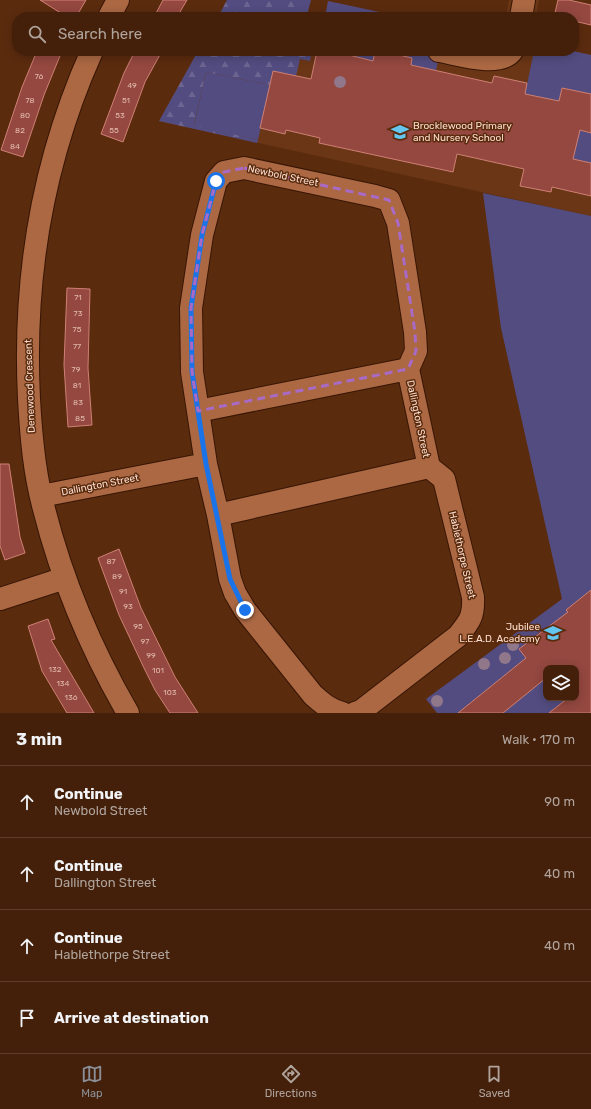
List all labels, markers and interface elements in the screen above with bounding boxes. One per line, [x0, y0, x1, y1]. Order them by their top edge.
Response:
search box [12, 12, 579, 56]
icon: search [26, 23, 48, 45]
text: Search here [58, 25, 142, 43]
house number: 76 [35, 72, 44, 81]
house number: 49 [127, 81, 137, 90]
house number: 78 [25, 96, 35, 105]
house number: 51 [122, 96, 130, 105]
house number: 80 [20, 111, 30, 120]
house number: 53 [115, 111, 125, 120]
place label: Brocklewood Primary and Nursery School [413, 120, 512, 144]
school or university icon: Brocklewood Primary and Nursery School [390, 122, 410, 142]
house number: 82 [15, 126, 25, 135]
house number: 55 [109, 126, 119, 135]
house number: 84 [10, 142, 20, 151]
street label: Newbold Street [247, 163, 319, 189]
route start [207, 172, 225, 190]
house number: 71 [74, 293, 82, 302]
house number: 73 [74, 309, 83, 318]
house number: 75 [73, 325, 82, 334]
street label: Denewood Crescent [22, 339, 38, 433]
house number: 77 [73, 342, 81, 351]
house number: 79 [72, 365, 81, 374]
street label: Dallington Street [404, 379, 432, 459]
house number: 81 [73, 381, 81, 390]
house number: 83 [73, 398, 83, 407]
house number: 85 [75, 414, 85, 423]
street label: Dallington Street [60, 472, 140, 498]
street label: Hablethorpe Street [446, 510, 478, 600]
house number: 87 [106, 557, 116, 566]
house number: 89 [112, 572, 122, 581]
house number: 91 [119, 587, 127, 596]
route end [236, 601, 254, 619]
house number: 93 [123, 602, 133, 611]
place label: Jubilee L.E.A.D. Academy [459, 621, 540, 645]
house number: 95 [133, 622, 143, 631]
school or university icon: Jubilee L.E.A.D. Academy [543, 623, 563, 643]
house number: 97 [141, 637, 149, 646]
house number: 99 [146, 651, 156, 660]
house number: 132 [49, 665, 62, 674]
map controls [543, 665, 579, 701]
button: layers [543, 665, 579, 701]
house number: 101 [152, 666, 164, 675]
house number: 134 [56, 679, 70, 688]
house number: 103 [163, 688, 177, 697]
house number: 136 [64, 693, 78, 702]
text: 3 min [16, 729, 62, 749]
text: Walk · 170 m [502, 732, 575, 747]
text: Continue [54, 785, 123, 803]
icon: ahead [16, 791, 38, 813]
text: 90 m [544, 794, 575, 809]
text: Newbold Street [54, 803, 147, 818]
text: Continue [54, 857, 123, 875]
icon: ahead [16, 863, 38, 885]
text: 40 m [544, 866, 575, 881]
text: Dallington Street [54, 875, 156, 890]
text: Continue [54, 929, 123, 947]
icon: ahead [16, 935, 38, 957]
text: 40 m [544, 938, 575, 953]
text: Hablethorpe Street [54, 947, 170, 962]
icon: arrive [16, 1007, 38, 1029]
text: Arrive at destination [54, 1009, 209, 1027]
tab: Map [81, 1063, 103, 1100]
tab: Directions [265, 1063, 317, 1100]
tab: Saved [479, 1063, 510, 1100]

